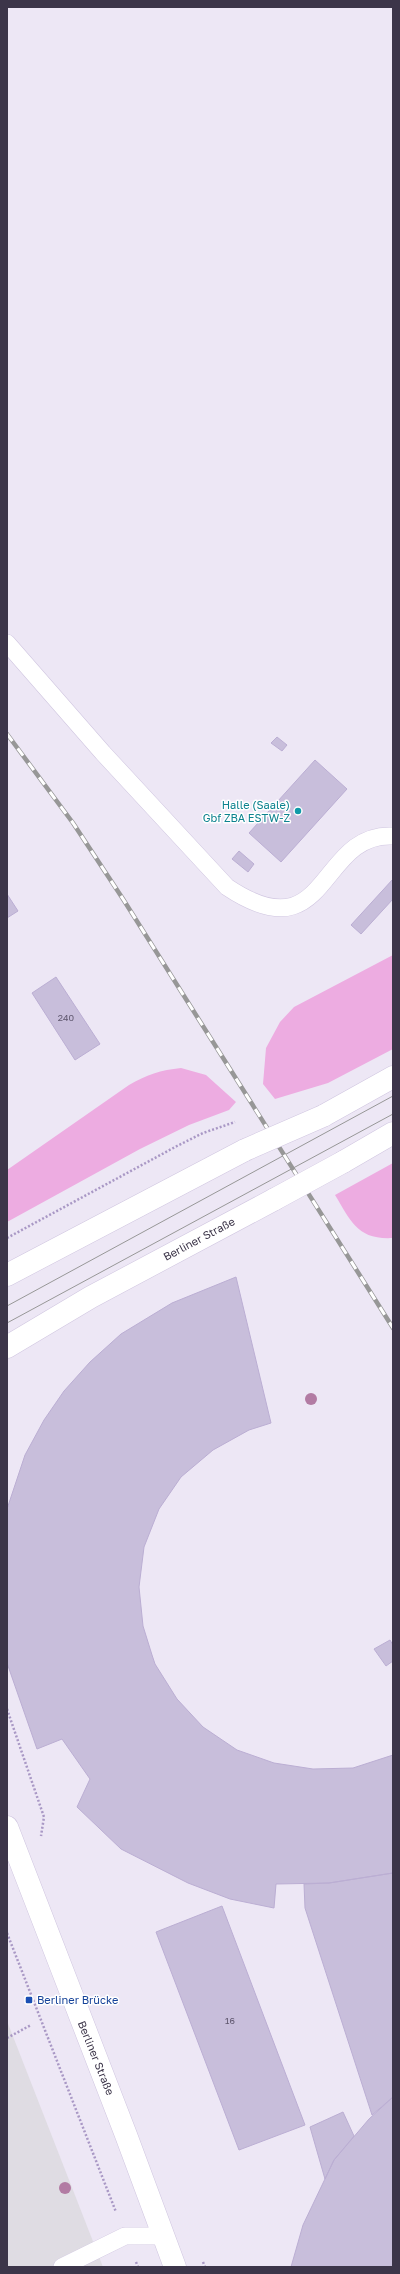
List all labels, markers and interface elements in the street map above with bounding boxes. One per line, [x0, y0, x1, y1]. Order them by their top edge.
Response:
place label: Halle (Saale) Gbf ZBA ESTW-Z [203, 798, 290, 824]
marker: Halle (Saale) Gbf ZBA ESTW-Z [293, 806, 303, 816]
house number: 240 [58, 1012, 75, 1023]
street label: Berliner Straße [161, 1214, 237, 1263]
place label: Berliner Brücke [37, 1993, 118, 2006]
marker: Berliner Brücke [24, 1995, 34, 2005]
house number: 16 [225, 2015, 235, 2026]
street label: Berliner Straße [76, 2019, 117, 2097]

